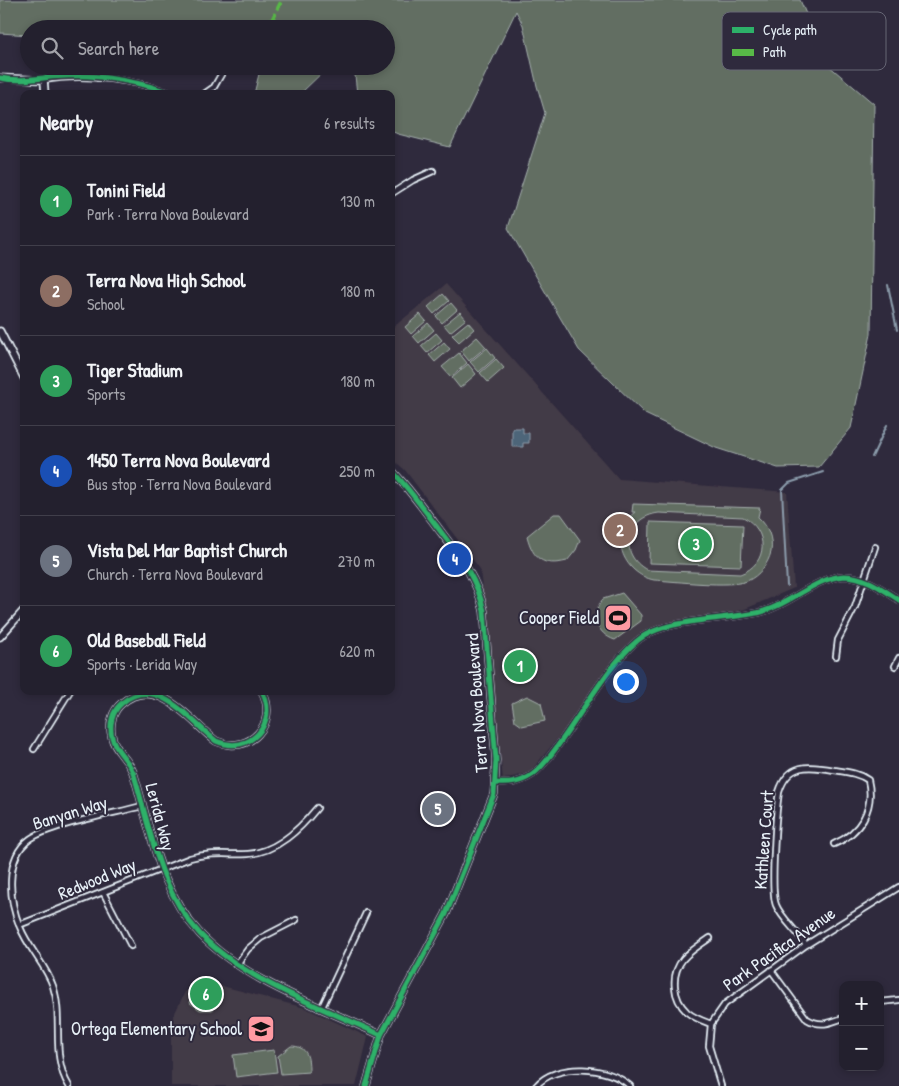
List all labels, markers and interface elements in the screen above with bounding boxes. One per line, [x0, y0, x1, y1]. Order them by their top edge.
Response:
legend [722, 12, 886, 70]
search box [20, 20, 395, 75]
text: Cycle path [763, 20, 817, 40]
icon: search [38, 34, 66, 62]
text: Search here [78, 35, 159, 61]
text: Path [763, 42, 786, 61]
text: Nearby [40, 108, 93, 137]
text: 6 results [324, 112, 375, 134]
text: Tonini Field [87, 177, 165, 203]
text: 1 [53, 190, 59, 212]
text: 130 m [340, 190, 375, 212]
text: Park · Terra Nova Boulevard [87, 203, 248, 225]
text: Terra Nova High School [87, 267, 245, 293]
text: 2 [52, 280, 60, 302]
text: 180 m [341, 280, 375, 302]
text: School [87, 293, 124, 315]
text: Tiger Stadium [87, 357, 183, 383]
text: 3 [52, 370, 60, 392]
text: 180 m [341, 370, 375, 392]
text: Sports [87, 383, 125, 405]
text: 1450 Terra Nova Boulevard [87, 447, 269, 473]
text: 4 [53, 460, 59, 482]
text: 250 m [339, 460, 375, 482]
text: Bus stop · Terra Nova Boulevard [87, 473, 271, 495]
pin: 2 [604, 511, 636, 549]
pin: 3 [680, 525, 712, 563]
text: Vista Del Mar Baptist Church [87, 537, 287, 563]
pin: 4 [439, 540, 471, 578]
text: 5 [53, 550, 59, 572]
text: 270 m [338, 550, 375, 572]
text: Church · Terra Nova Boulevard [87, 563, 263, 585]
sports icon: Cooper Field [603, 603, 633, 633]
place label: Cooper Field [519, 605, 599, 630]
text: Old Baseball Field [87, 627, 206, 653]
street label: Terra Nova Boulevard [459, 633, 494, 774]
text: 6 [53, 640, 59, 662]
text: 620 m [339, 640, 375, 662]
pin: 1 [504, 647, 536, 685]
text: Sports · Lerida Way [87, 653, 197, 675]
your location [613, 669, 639, 695]
street label: Lerida Way [140, 780, 182, 854]
street label: Banyan Way [29, 789, 111, 836]
street label: Kathleen Court [748, 789, 779, 890]
pin: 5 [422, 790, 454, 828]
street label: Redwood Way [54, 851, 140, 906]
street label: Park Pacifica Avenue [717, 900, 840, 997]
pin: 6 [190, 975, 222, 1013]
map controls [839, 981, 884, 1071]
button: + [839, 981, 884, 1026]
school or university icon: Ortega Elementary School [246, 1014, 276, 1044]
place label: Ortega Elementary School [71, 1016, 242, 1041]
button: − [839, 1026, 884, 1071]

